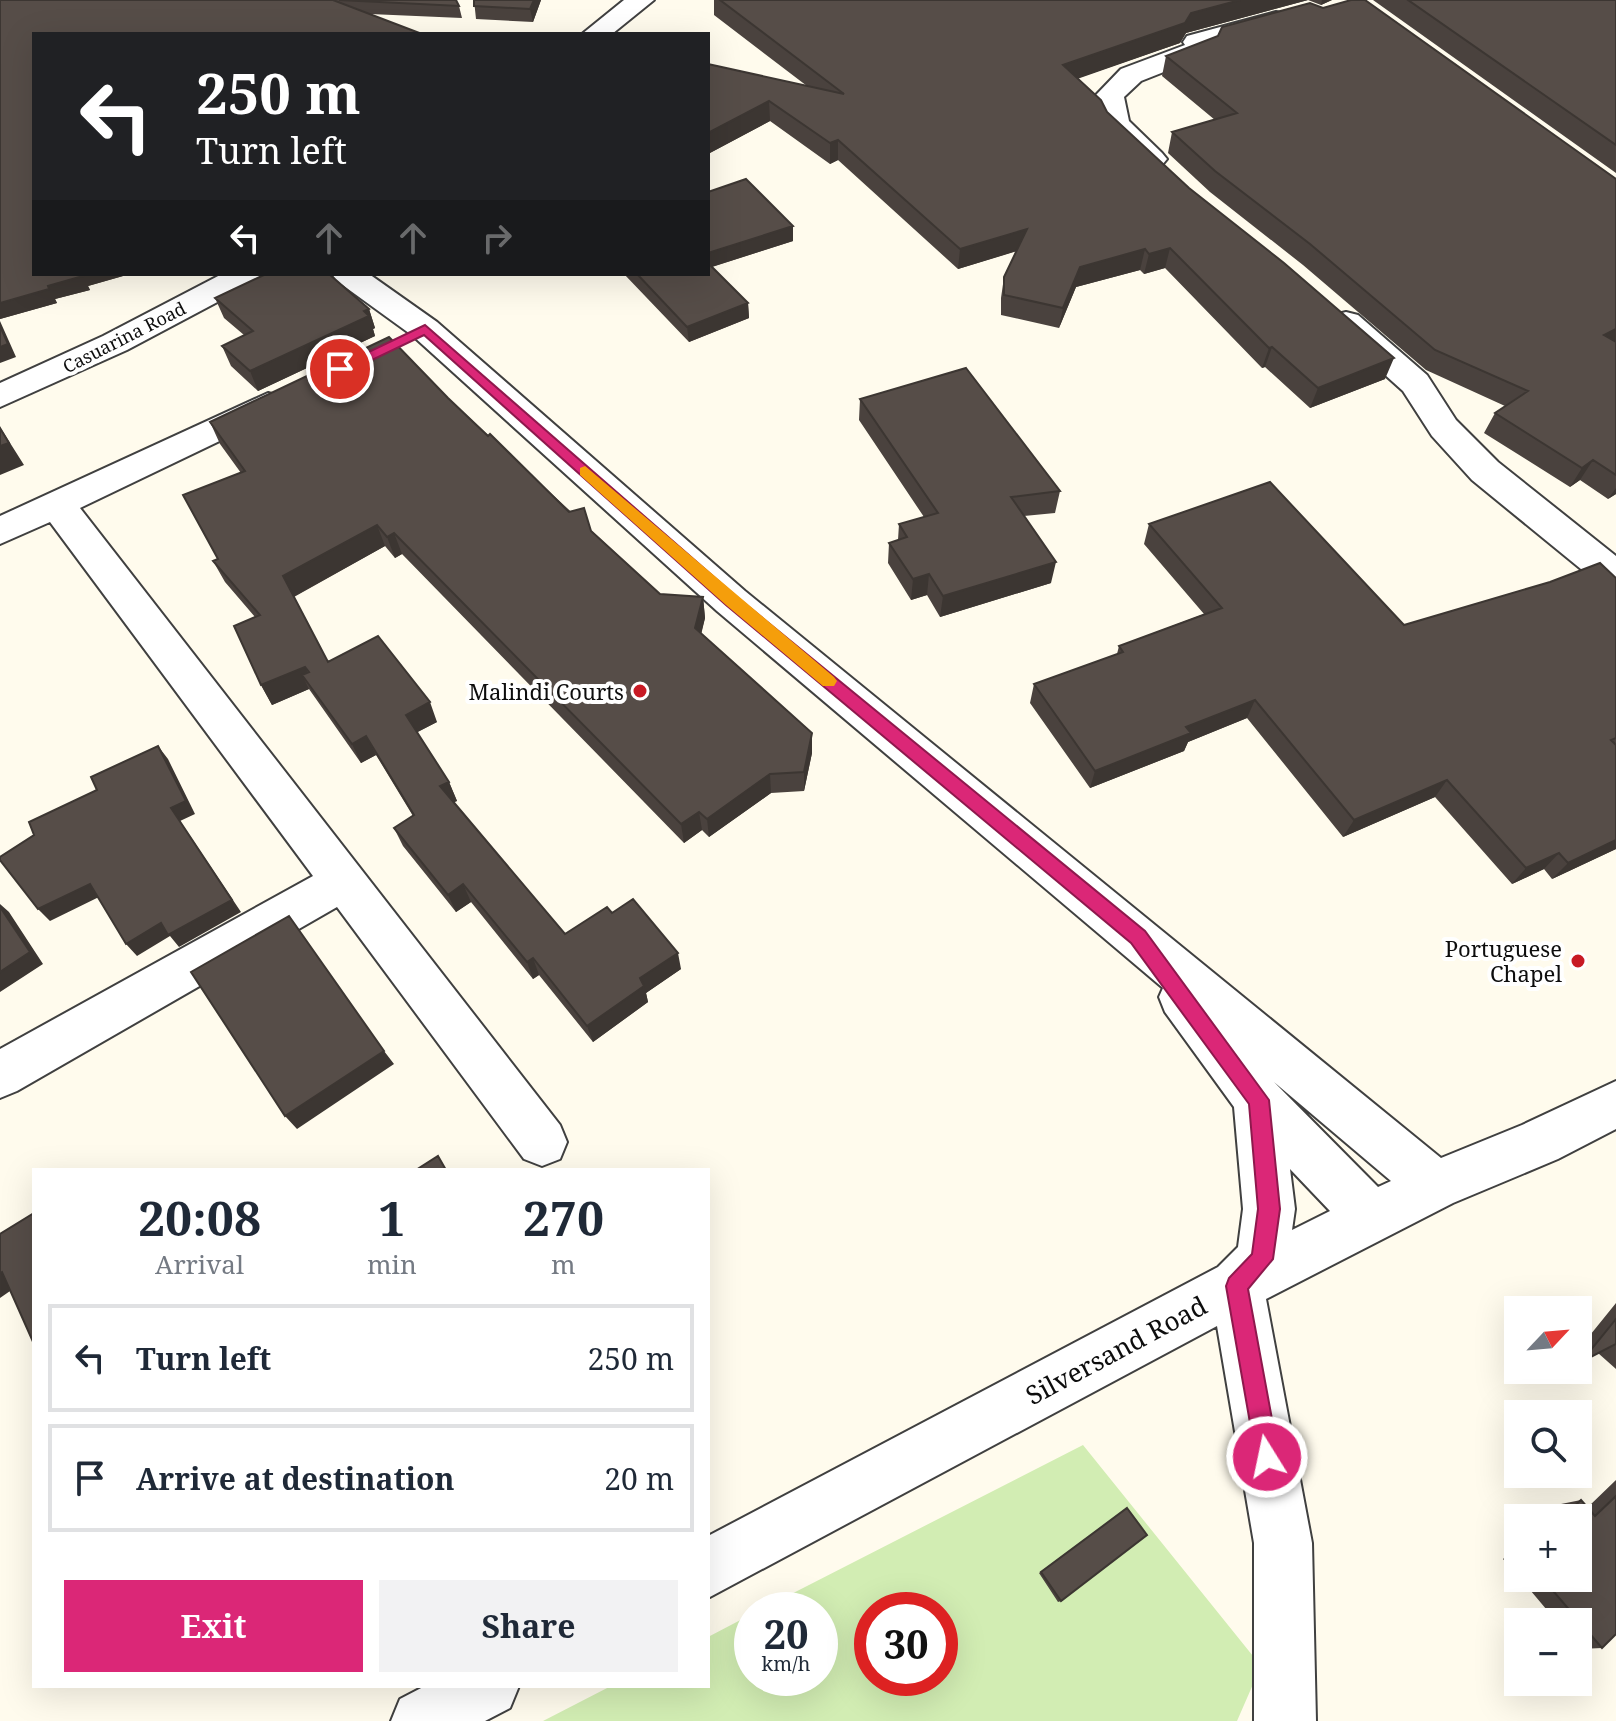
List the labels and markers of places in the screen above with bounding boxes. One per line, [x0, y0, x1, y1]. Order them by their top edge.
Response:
pin [306, 335, 374, 403]
place label: Malindi Courts [468, 676, 624, 706]
marker: Malindi Courts [631, 682, 649, 700]
place label: Portuguese Chapel [1445, 933, 1562, 988]
marker: Portuguese Chapel [1569, 952, 1587, 970]

